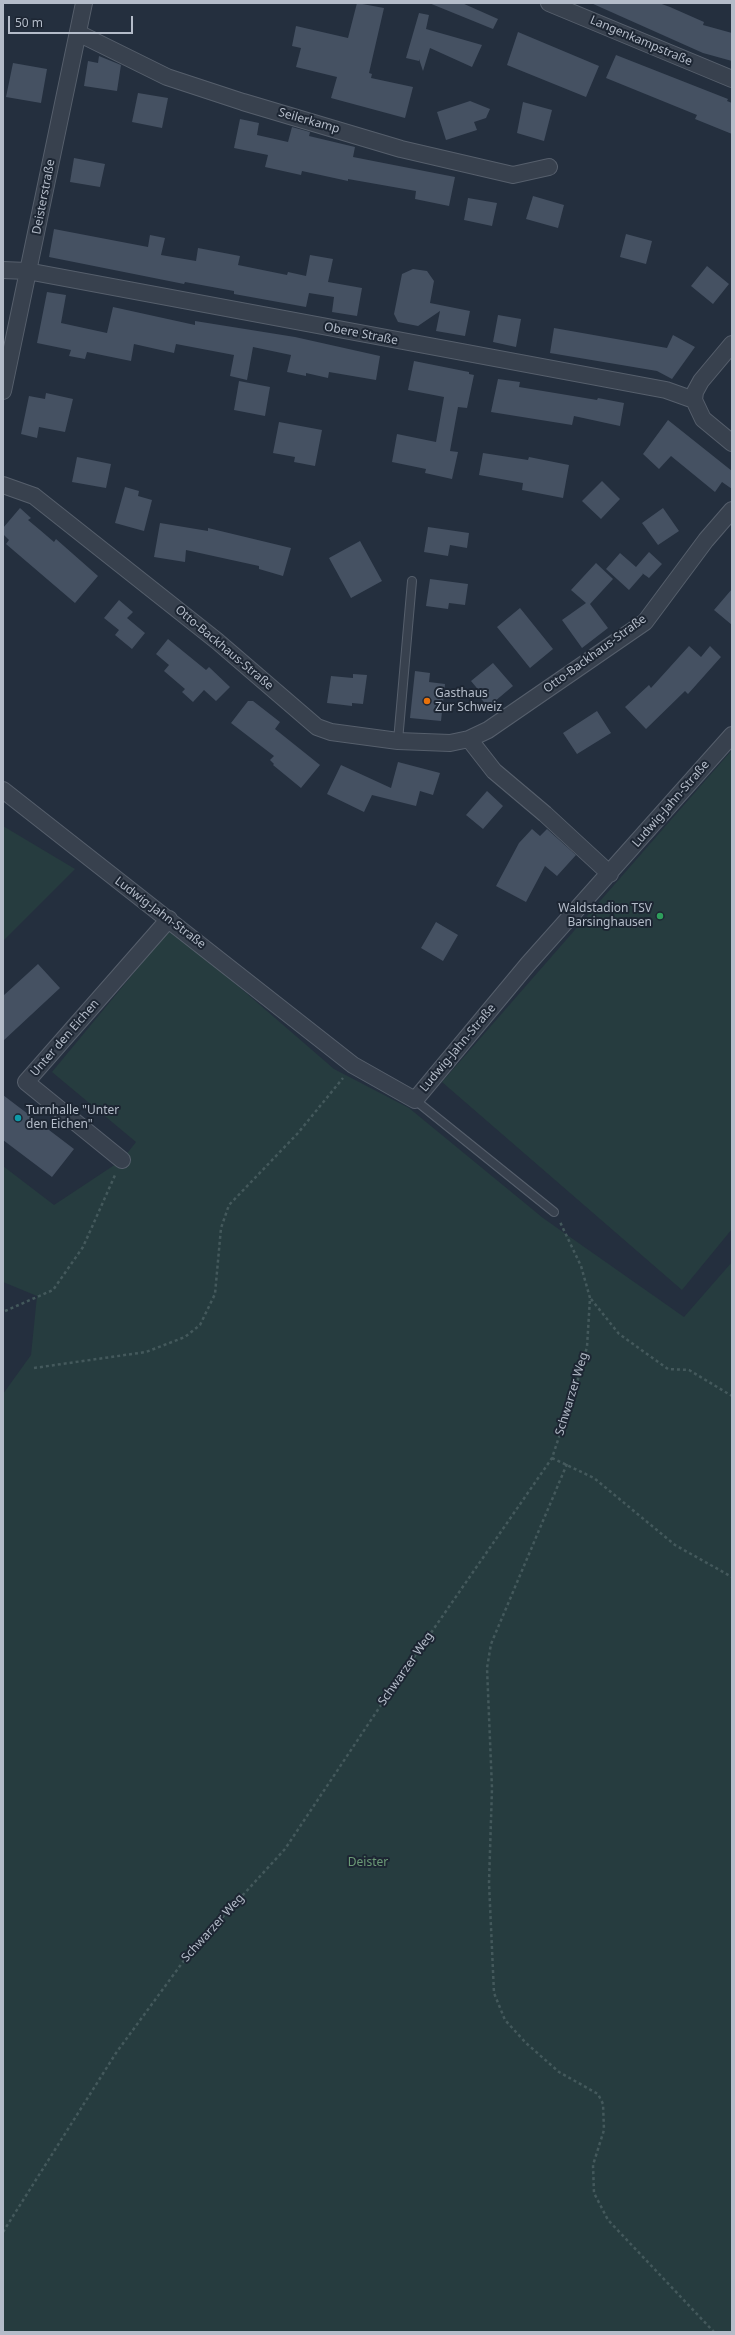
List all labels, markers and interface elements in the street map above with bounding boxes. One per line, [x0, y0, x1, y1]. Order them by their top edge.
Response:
scale bar [10, 8, 135, 34]
street label: Langenkampstraße [588, 13, 694, 69]
text: 50 m [15, 14, 43, 31]
street label: Seilerkamp [277, 105, 341, 137]
street label: Deisterstraße [30, 158, 58, 236]
street label: Obere Straße [323, 320, 399, 348]
street label: Otto-Backhaus-Straße [172, 603, 276, 693]
street label: Otto-Backhaus-Straße [541, 612, 649, 696]
place label: Gasthaus Zur Schweiz [435, 687, 502, 715]
marker: Gasthaus Zur Schweiz [422, 696, 432, 706]
street label: Ludwig-Jahn-Straße [629, 758, 713, 850]
street label: Ludwig-Jahn-Straße [112, 874, 208, 952]
place label: Waldstadion TSV Barsinghausen [558, 902, 652, 930]
marker: Waldstadion TSV Barsinghausen [655, 911, 665, 921]
street label: Unter den Eichen [28, 997, 102, 1079]
street label: Ludwig-Jahn-Straße [417, 1001, 499, 1095]
place label: Turnhalle "Unter den Eichen" [26, 1104, 119, 1132]
marker: Turnhalle "Unter den Eichen" [13, 1113, 23, 1123]
street label: Schwarzer Weg [552, 1351, 592, 1437]
street label: Schwarzer Weg [375, 1629, 437, 1709]
park label: Deister [348, 1856, 388, 1870]
street label: Schwarzer Weg [179, 1891, 247, 1965]

